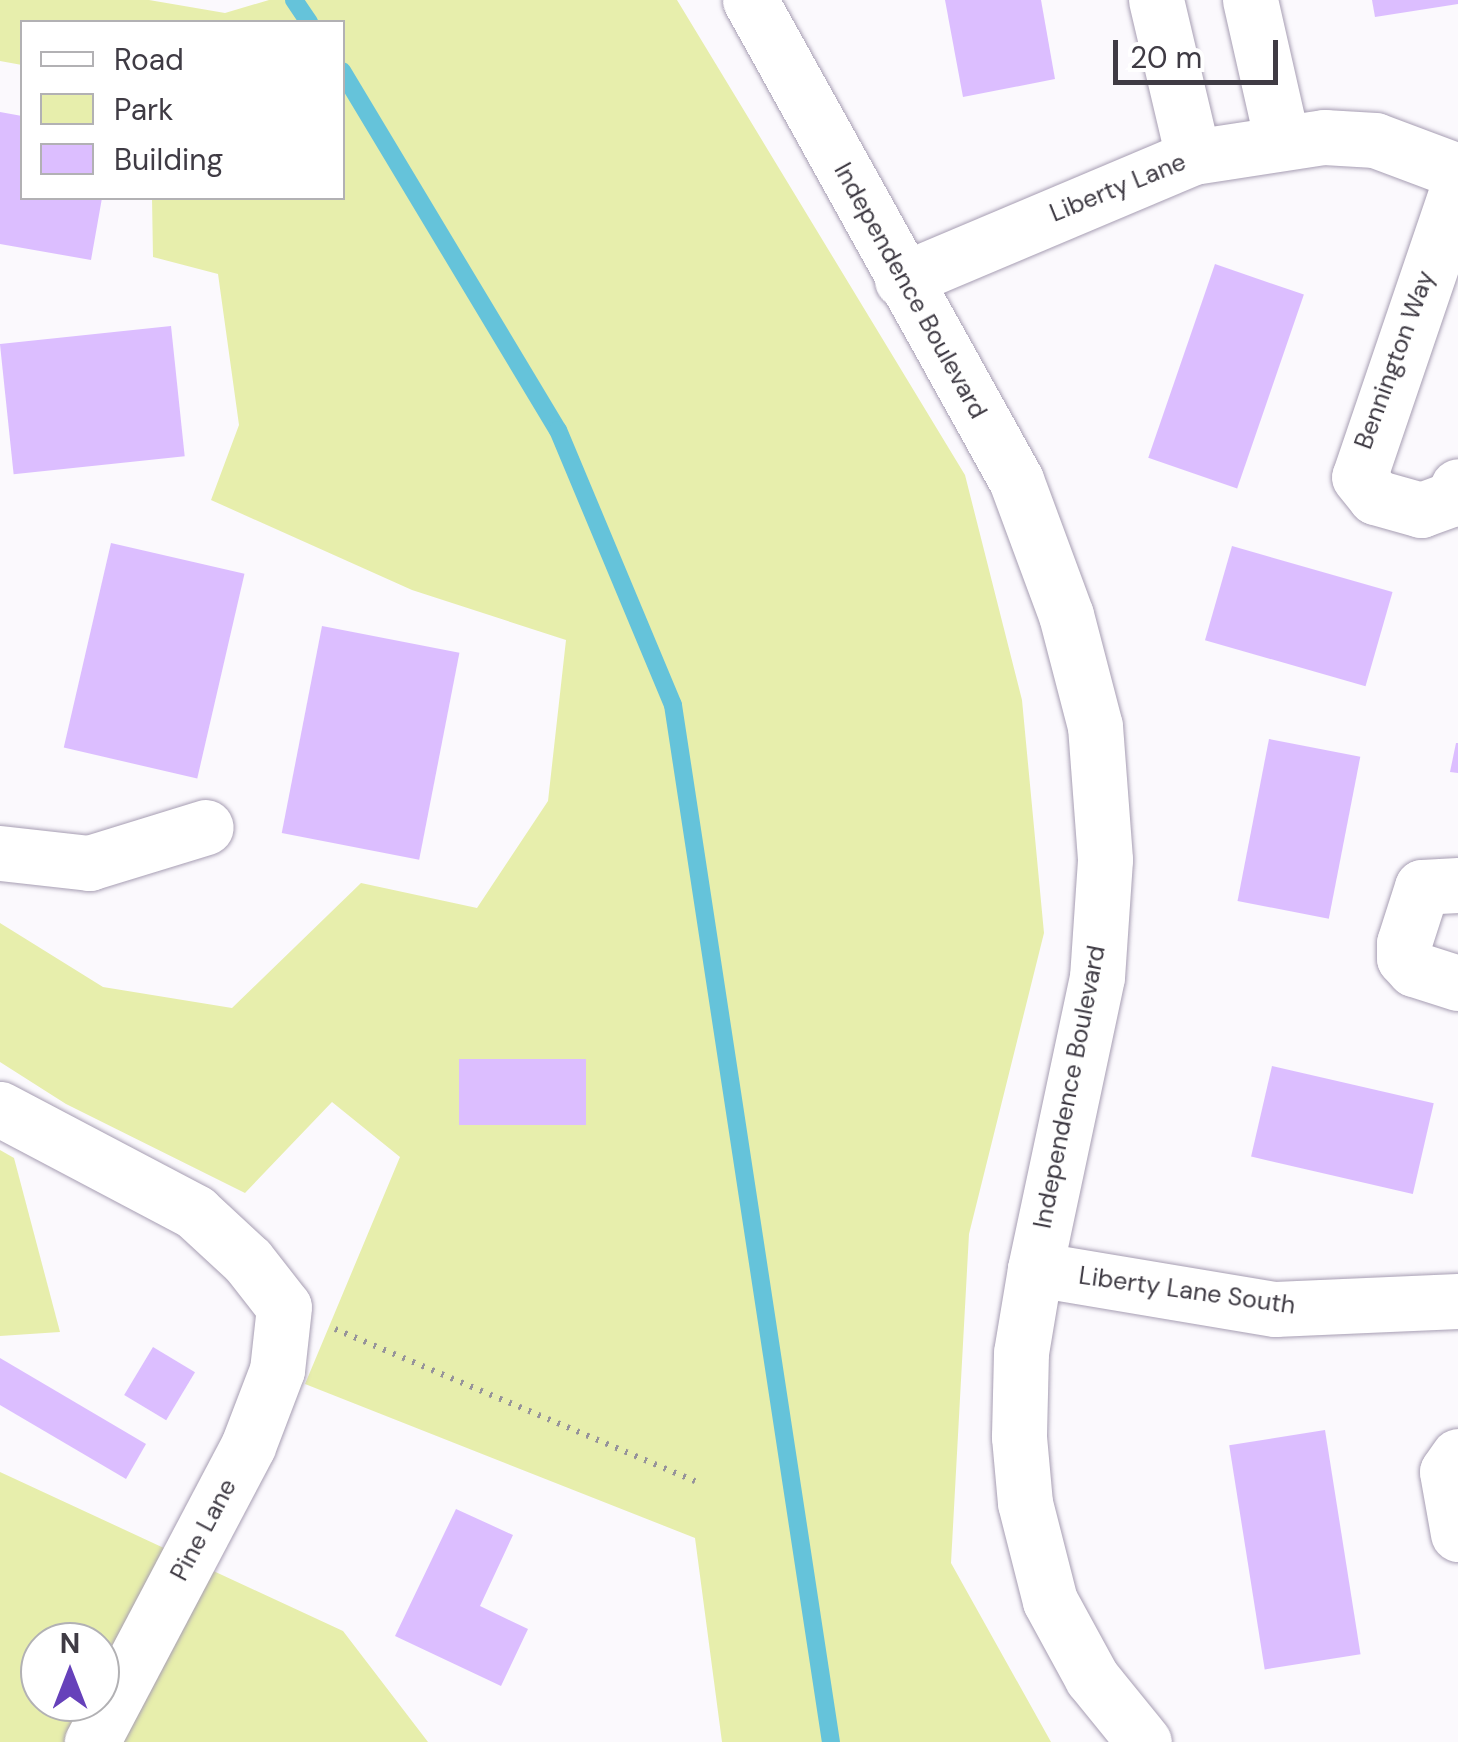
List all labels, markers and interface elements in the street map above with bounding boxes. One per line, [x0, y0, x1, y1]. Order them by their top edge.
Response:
legend [20, 20, 345, 200]
scale bar [1118, 20, 1283, 82]
text: 20 m [1130, 38, 1202, 77]
text: Road [114, 40, 184, 79]
text: Park [114, 90, 173, 129]
text: Building [114, 140, 223, 179]
street label: Liberty Lane [1046, 147, 1190, 229]
street label: Independence Boulevard [827, 158, 993, 424]
street label: Bennington Way [1349, 267, 1441, 453]
street label: Independence Boulevard [1028, 943, 1112, 1231]
street label: Liberty Lane South [1077, 1261, 1297, 1321]
street label: Pine Lane [165, 1474, 243, 1586]
north arrow [20, 1622, 120, 1722]
text: N [60, 1625, 80, 1662]

